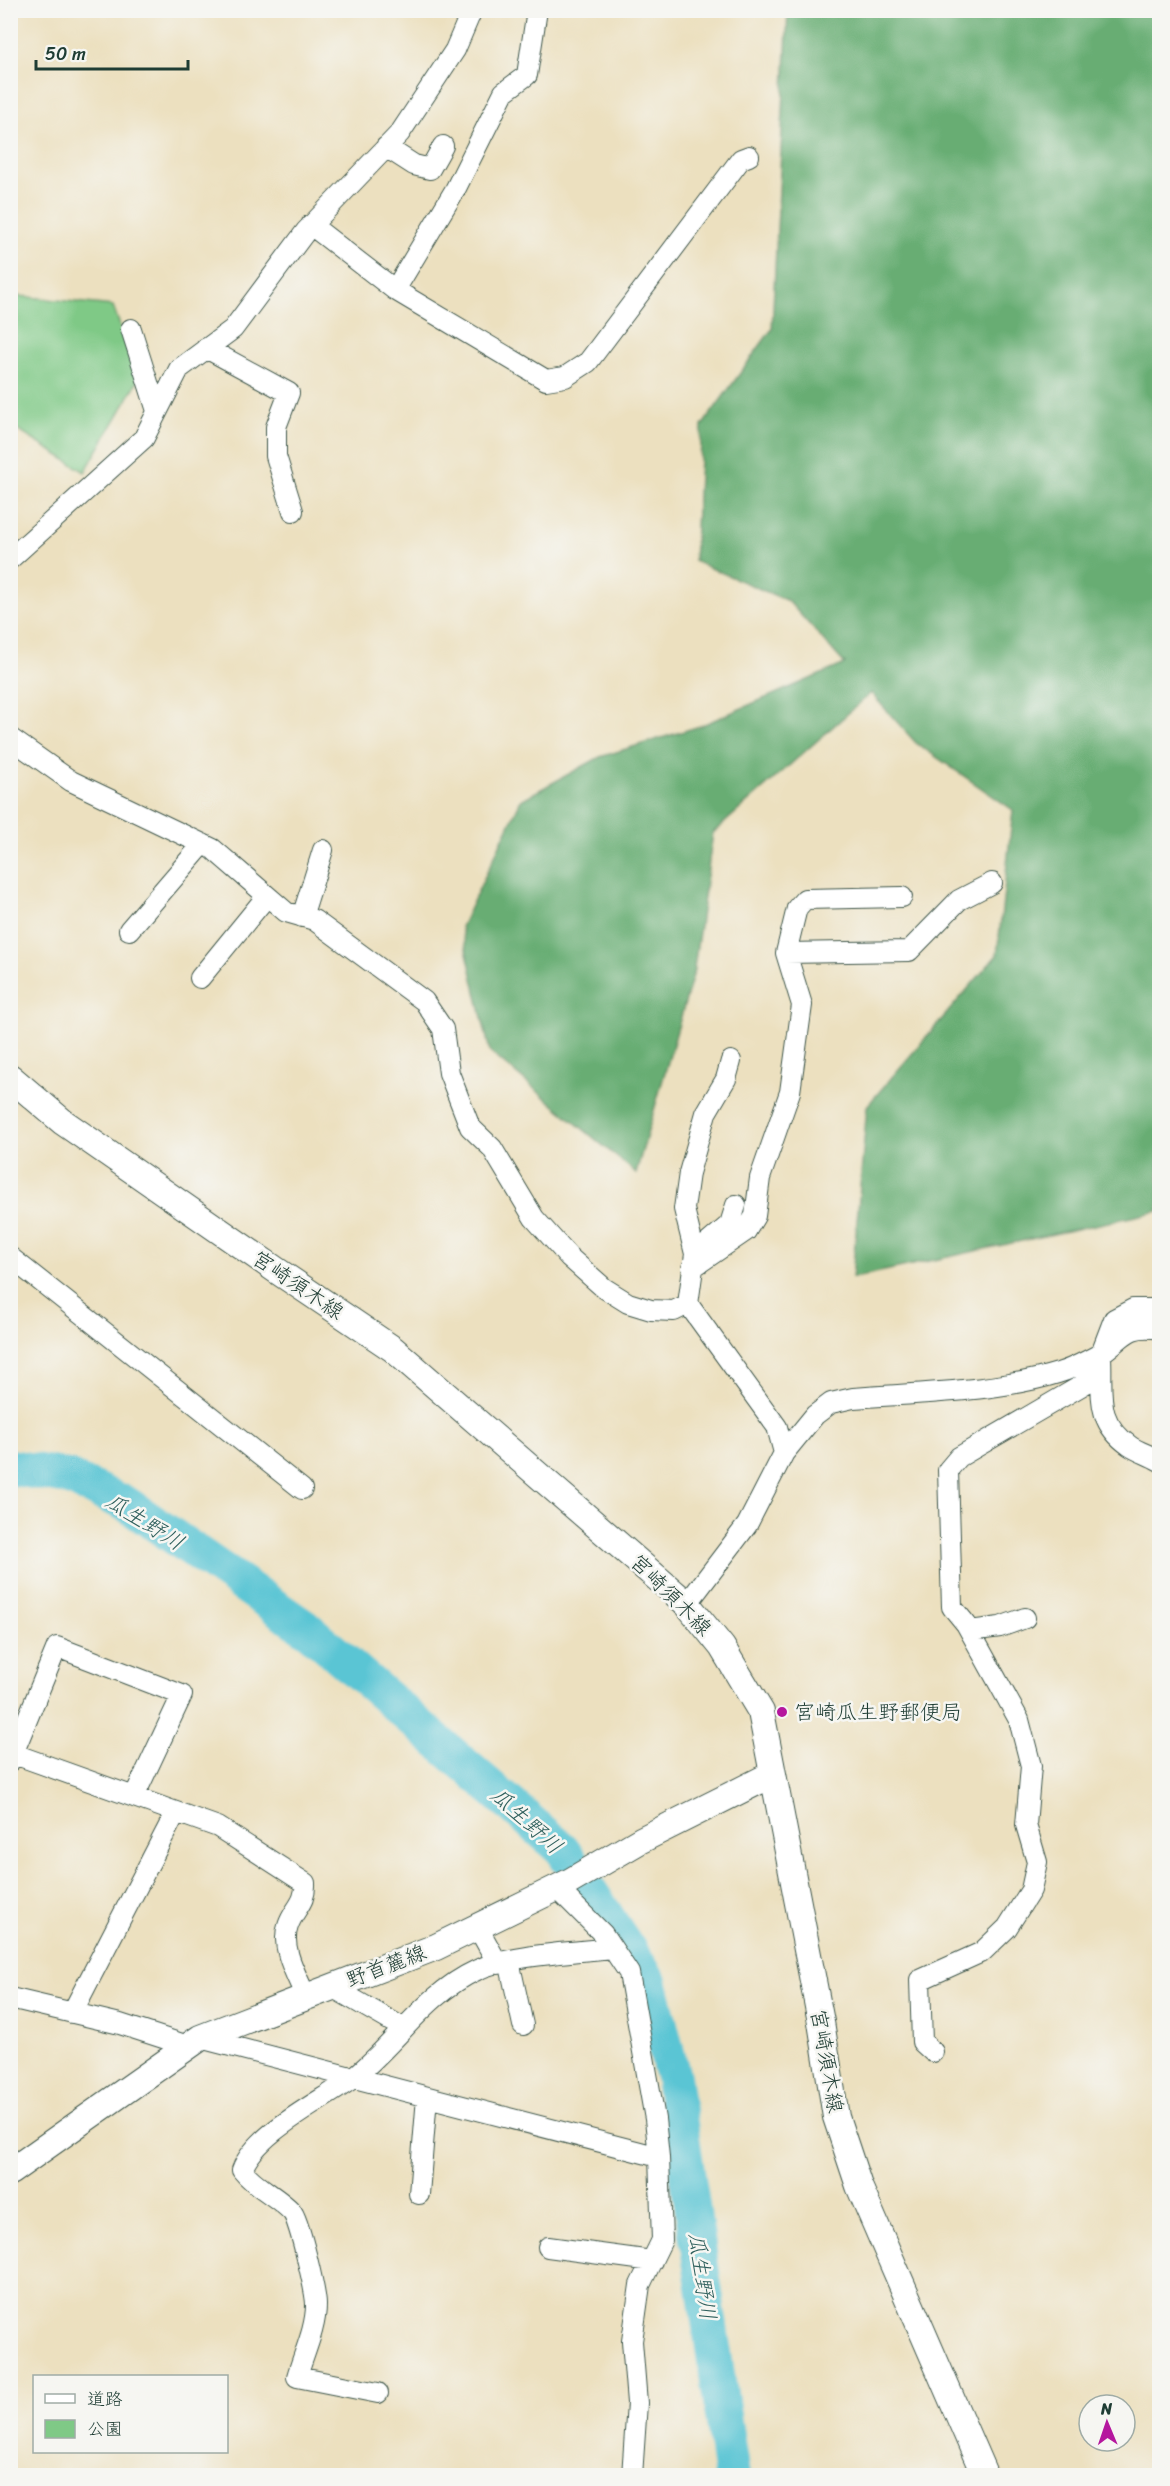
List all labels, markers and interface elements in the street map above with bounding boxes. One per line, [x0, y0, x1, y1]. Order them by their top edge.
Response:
scale bar [36, 33, 188, 71]
text: 50 m [45, 38, 86, 70]
street label: 宮崎須木線 [244, 1240, 352, 1330]
water label: 瓜生野川 [97, 1482, 192, 1561]
street label: 宮崎須木線 [620, 1544, 722, 1646]
place label: 宮崎瓜生野郵便局 [794, 1693, 962, 1731]
marker: 宮崎瓜生野郵便局 [775, 1705, 789, 1719]
water label: 瓜生野川 [481, 1776, 572, 1864]
street label: 野首麓線 [340, 1933, 432, 1999]
street label: 宮崎須木線 [799, 2006, 855, 2116]
water label: 瓜生野川 [677, 2230, 728, 2322]
legend [33, 2375, 228, 2453]
text: 道路 [87, 2383, 123, 2415]
north arrow [1077, 2393, 1137, 2453]
text: N [1099, 2394, 1113, 2423]
text: 公園 [87, 2413, 123, 2445]

